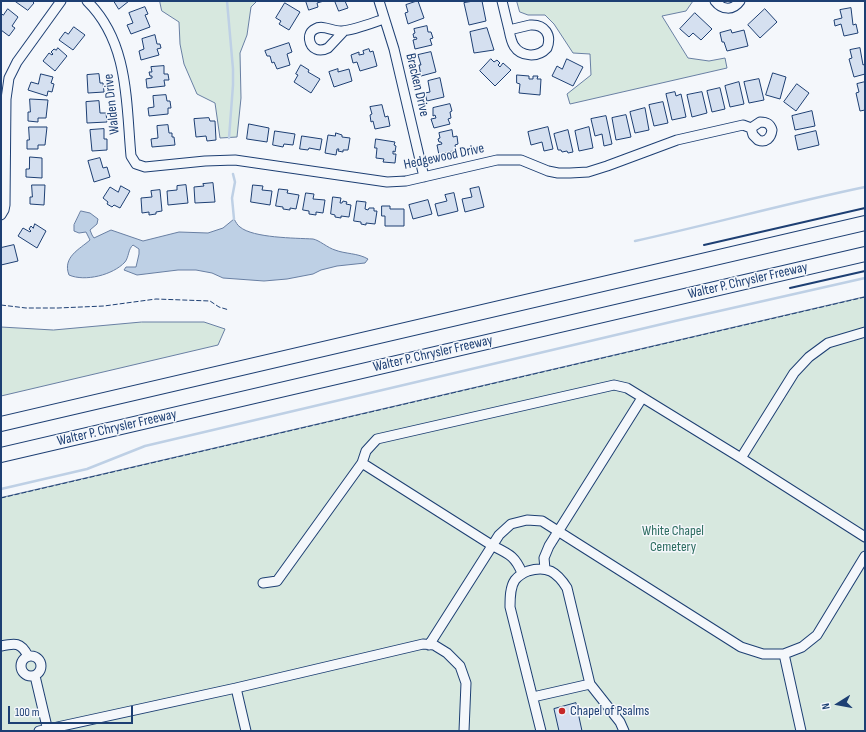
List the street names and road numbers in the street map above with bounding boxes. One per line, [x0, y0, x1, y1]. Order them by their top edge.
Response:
street label: Bracken Drive [402, 52, 432, 118]
street label: Walden Drive [100, 73, 124, 135]
street label: Hedgewood Drive [402, 140, 486, 174]
street label: Walter P. Chrysler Freeway [687, 259, 809, 303]
street label: Walter P. Chrysler Freeway [372, 332, 494, 376]
street label: Walter P. Chrysler Freeway [56, 406, 178, 450]

